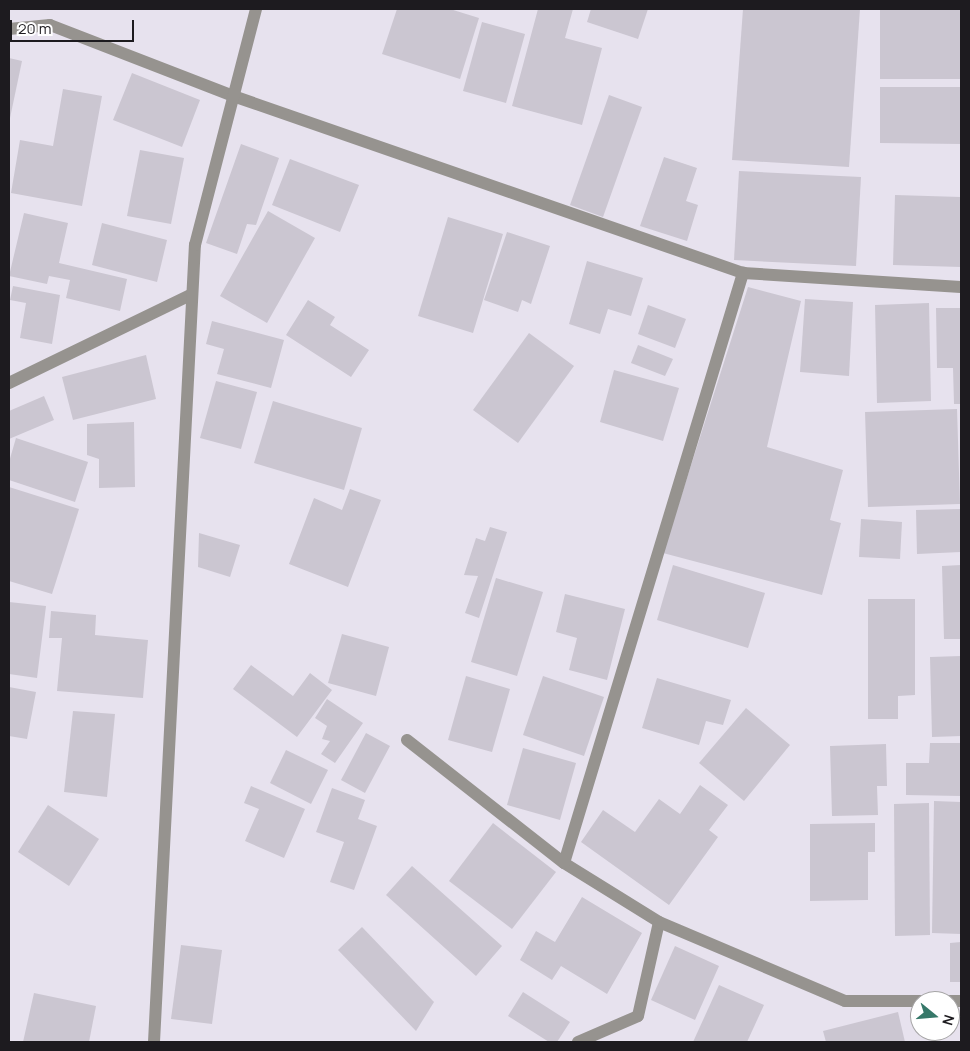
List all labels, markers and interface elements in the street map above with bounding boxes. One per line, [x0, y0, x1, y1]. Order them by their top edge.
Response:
scale bar [12, 10, 136, 42]
text: 20 m [18, 18, 51, 39]
north arrow [910, 991, 960, 1041]
text: N [938, 1013, 959, 1028]

